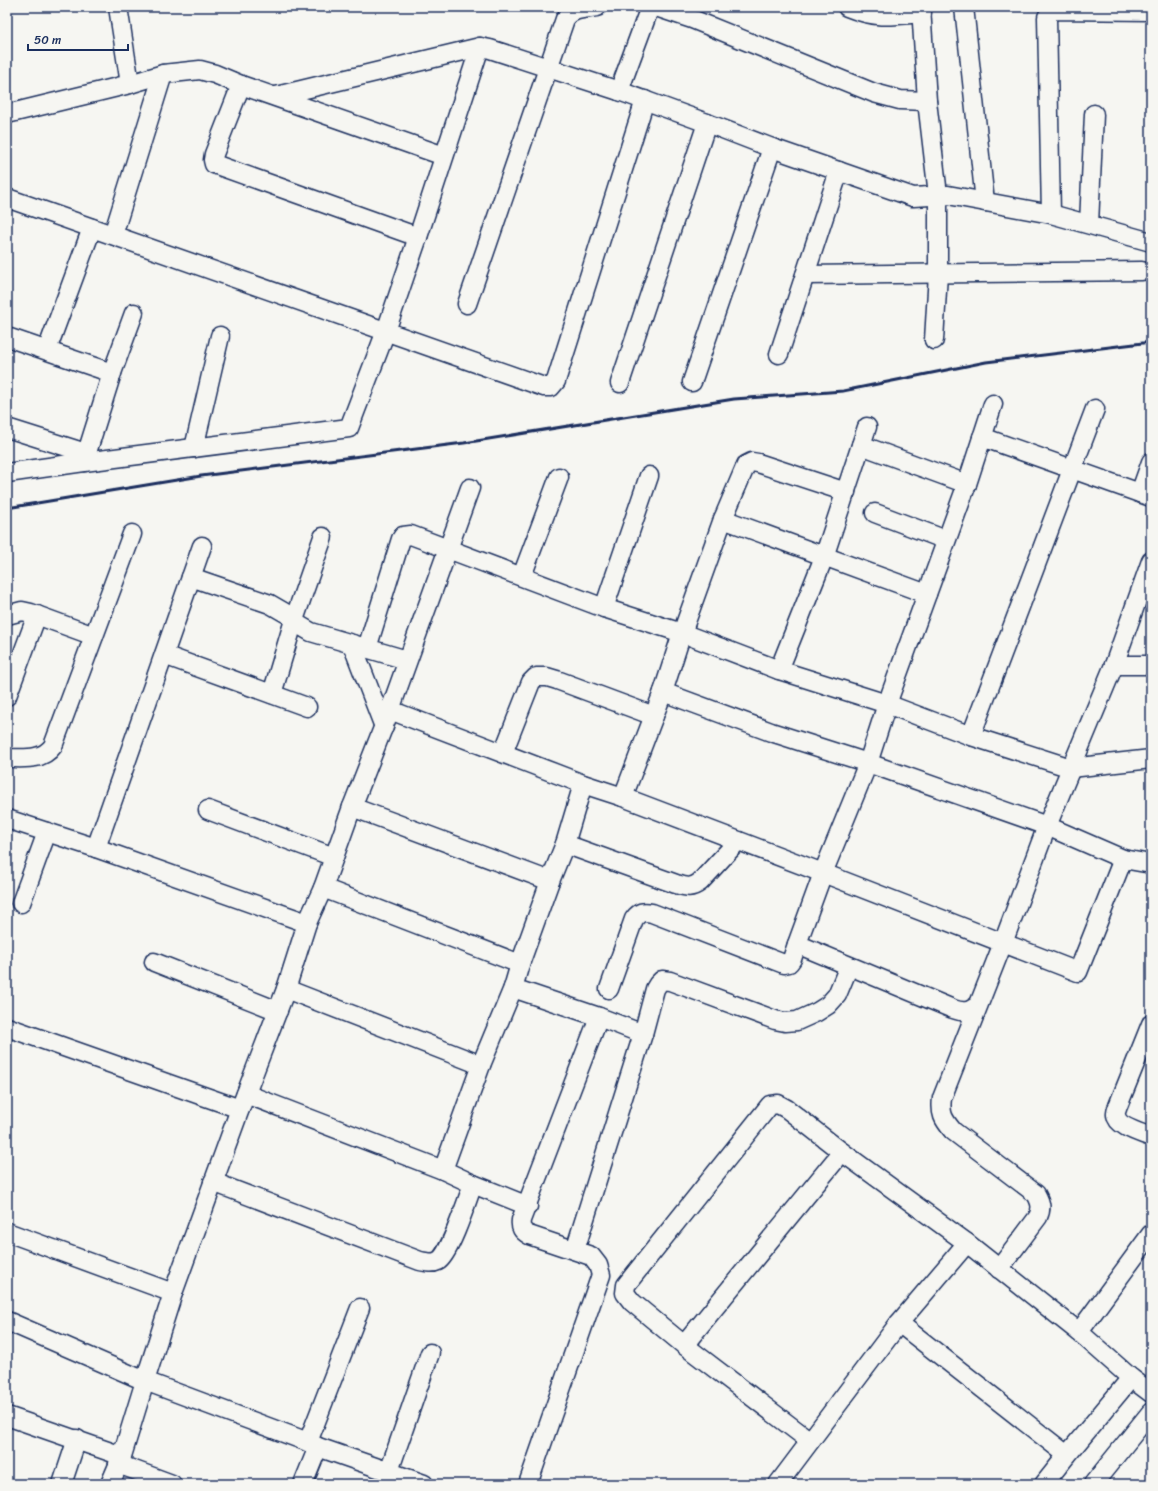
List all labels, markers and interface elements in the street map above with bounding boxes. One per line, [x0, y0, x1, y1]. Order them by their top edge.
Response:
scale bar [28, 26, 128, 52]
text: 50 m [34, 29, 61, 51]

